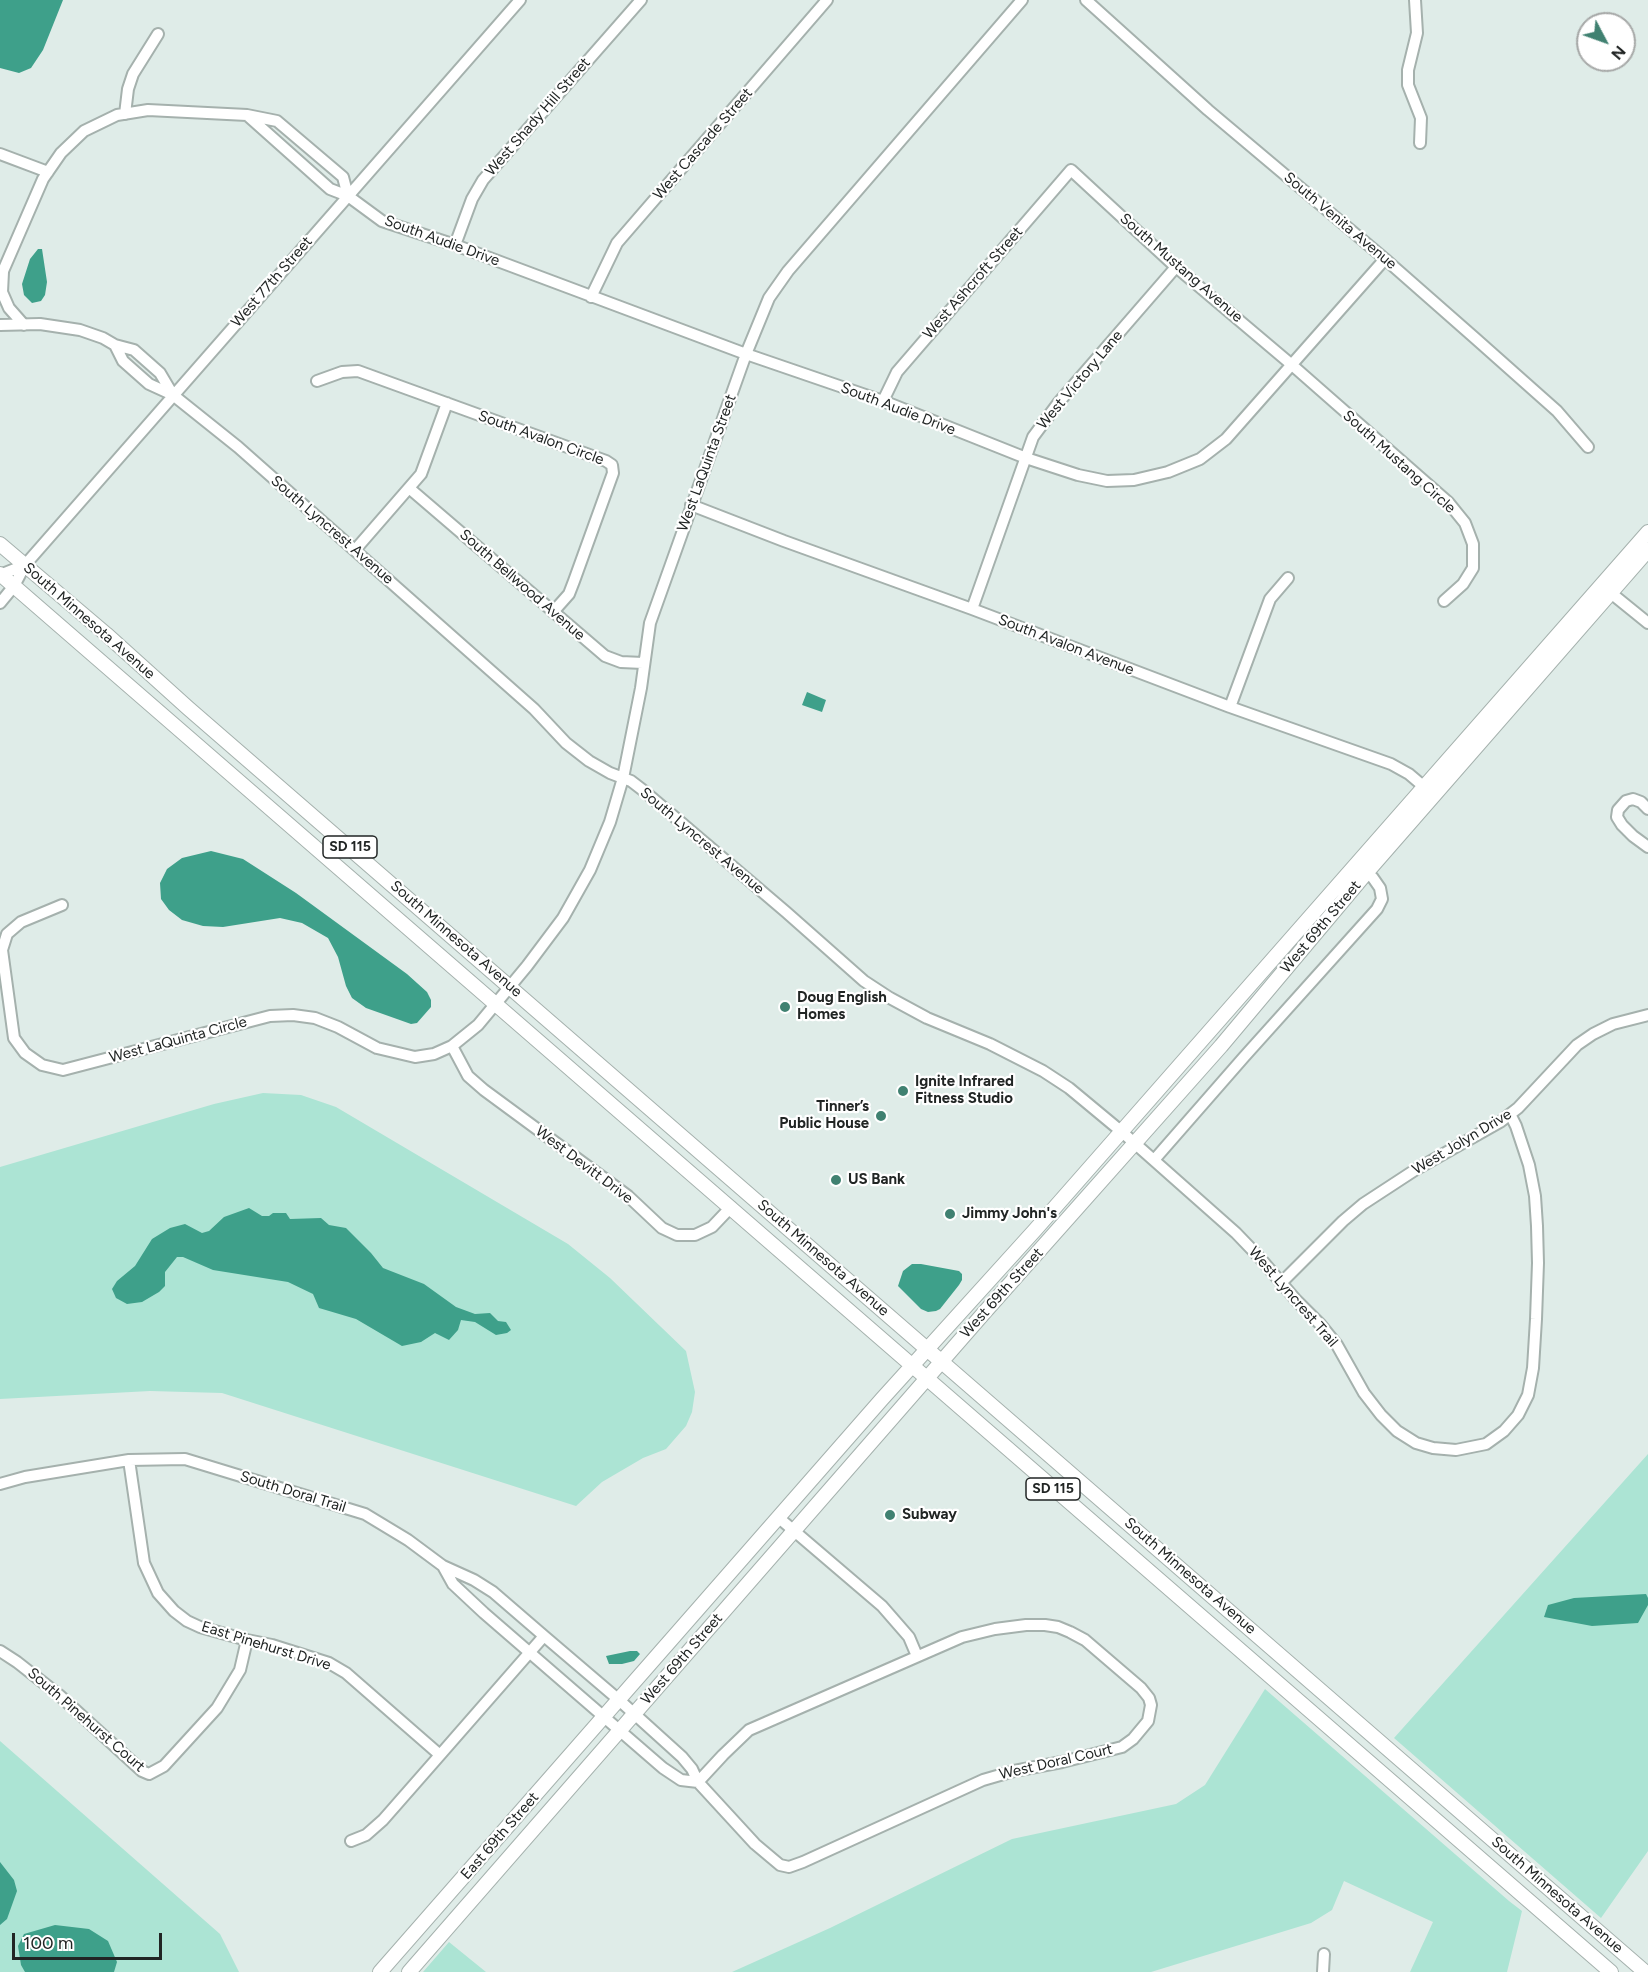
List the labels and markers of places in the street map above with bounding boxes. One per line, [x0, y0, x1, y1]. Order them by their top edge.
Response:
place label: Doug English Homes [797, 989, 887, 1024]
marker: Doug English Homes [778, 1000, 792, 1014]
place label: Ignite Infrared Fitness Studio [915, 1073, 1014, 1108]
marker: Ignite Infrared Fitness Studio [896, 1084, 910, 1098]
place label: Tinner’s Public House [779, 1098, 869, 1133]
marker: Tinner’s Public House [874, 1109, 888, 1123]
place label: US Bank [848, 1171, 905, 1189]
marker: US Bank [829, 1173, 843, 1187]
place label: Jimmy John's [962, 1205, 1057, 1223]
marker: Jimmy John's [943, 1207, 957, 1221]
place label: Subway [902, 1506, 957, 1524]
marker: Subway [883, 1508, 897, 1522]

